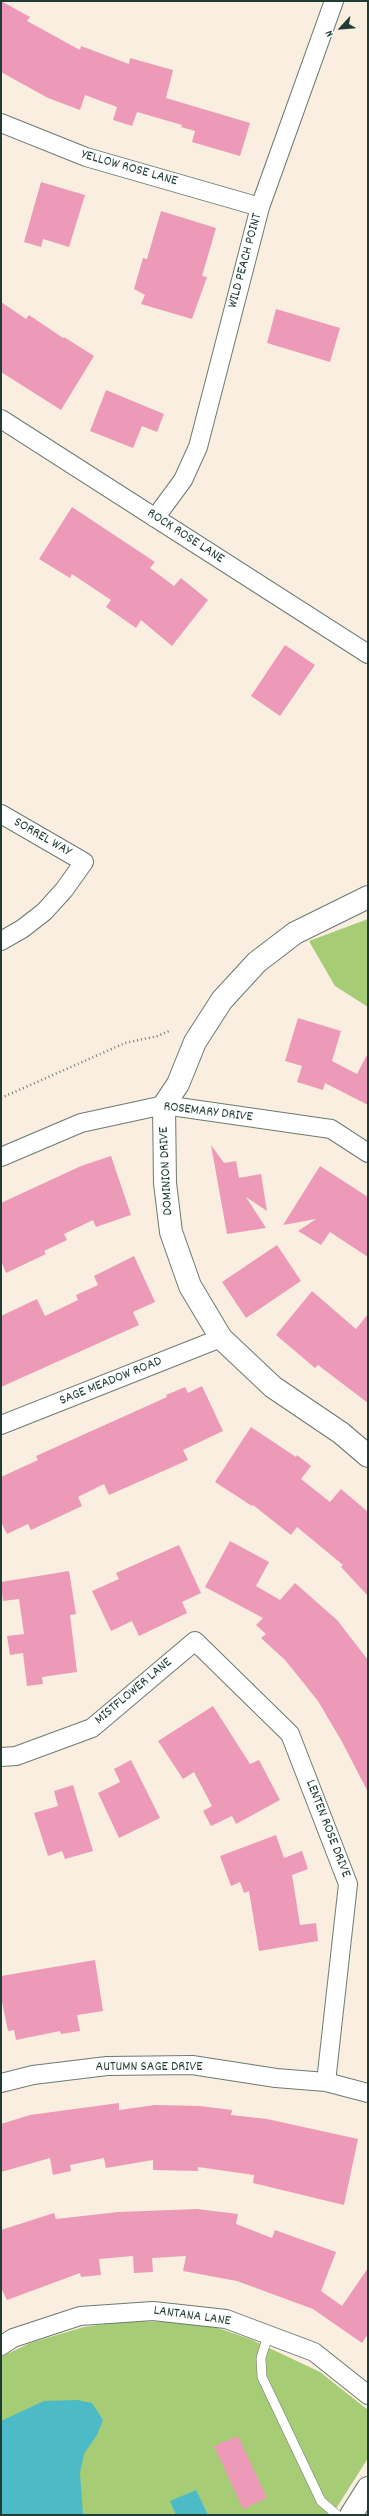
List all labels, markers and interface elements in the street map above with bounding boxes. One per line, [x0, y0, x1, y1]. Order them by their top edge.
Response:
north arrow [321, 8, 361, 48]
text: N [322, 27, 339, 39]
street label: YELLOW ROSE LANE [79, 147, 179, 191]
street label: WILD PEACH POINT [225, 212, 267, 310]
street label: ROCK ROSE LANE [143, 506, 227, 568]
street label: SORREL WAY [10, 815, 74, 861]
street label: ROSEMARY DRIVE [162, 1099, 254, 1127]
street label: DOMINION DRIVE [156, 1126, 178, 1216]
street label: SAGE MEADOW ROAD [57, 1354, 165, 1410]
street label: MISTFLOWER LANE [92, 1655, 176, 1729]
street label: LENTEN ROSE DRIVE [301, 1778, 353, 1880]
street label: AUTUMN SAGE DRIVE [96, 2060, 202, 2076]
street label: LANTANA LANE [152, 2303, 232, 2331]

